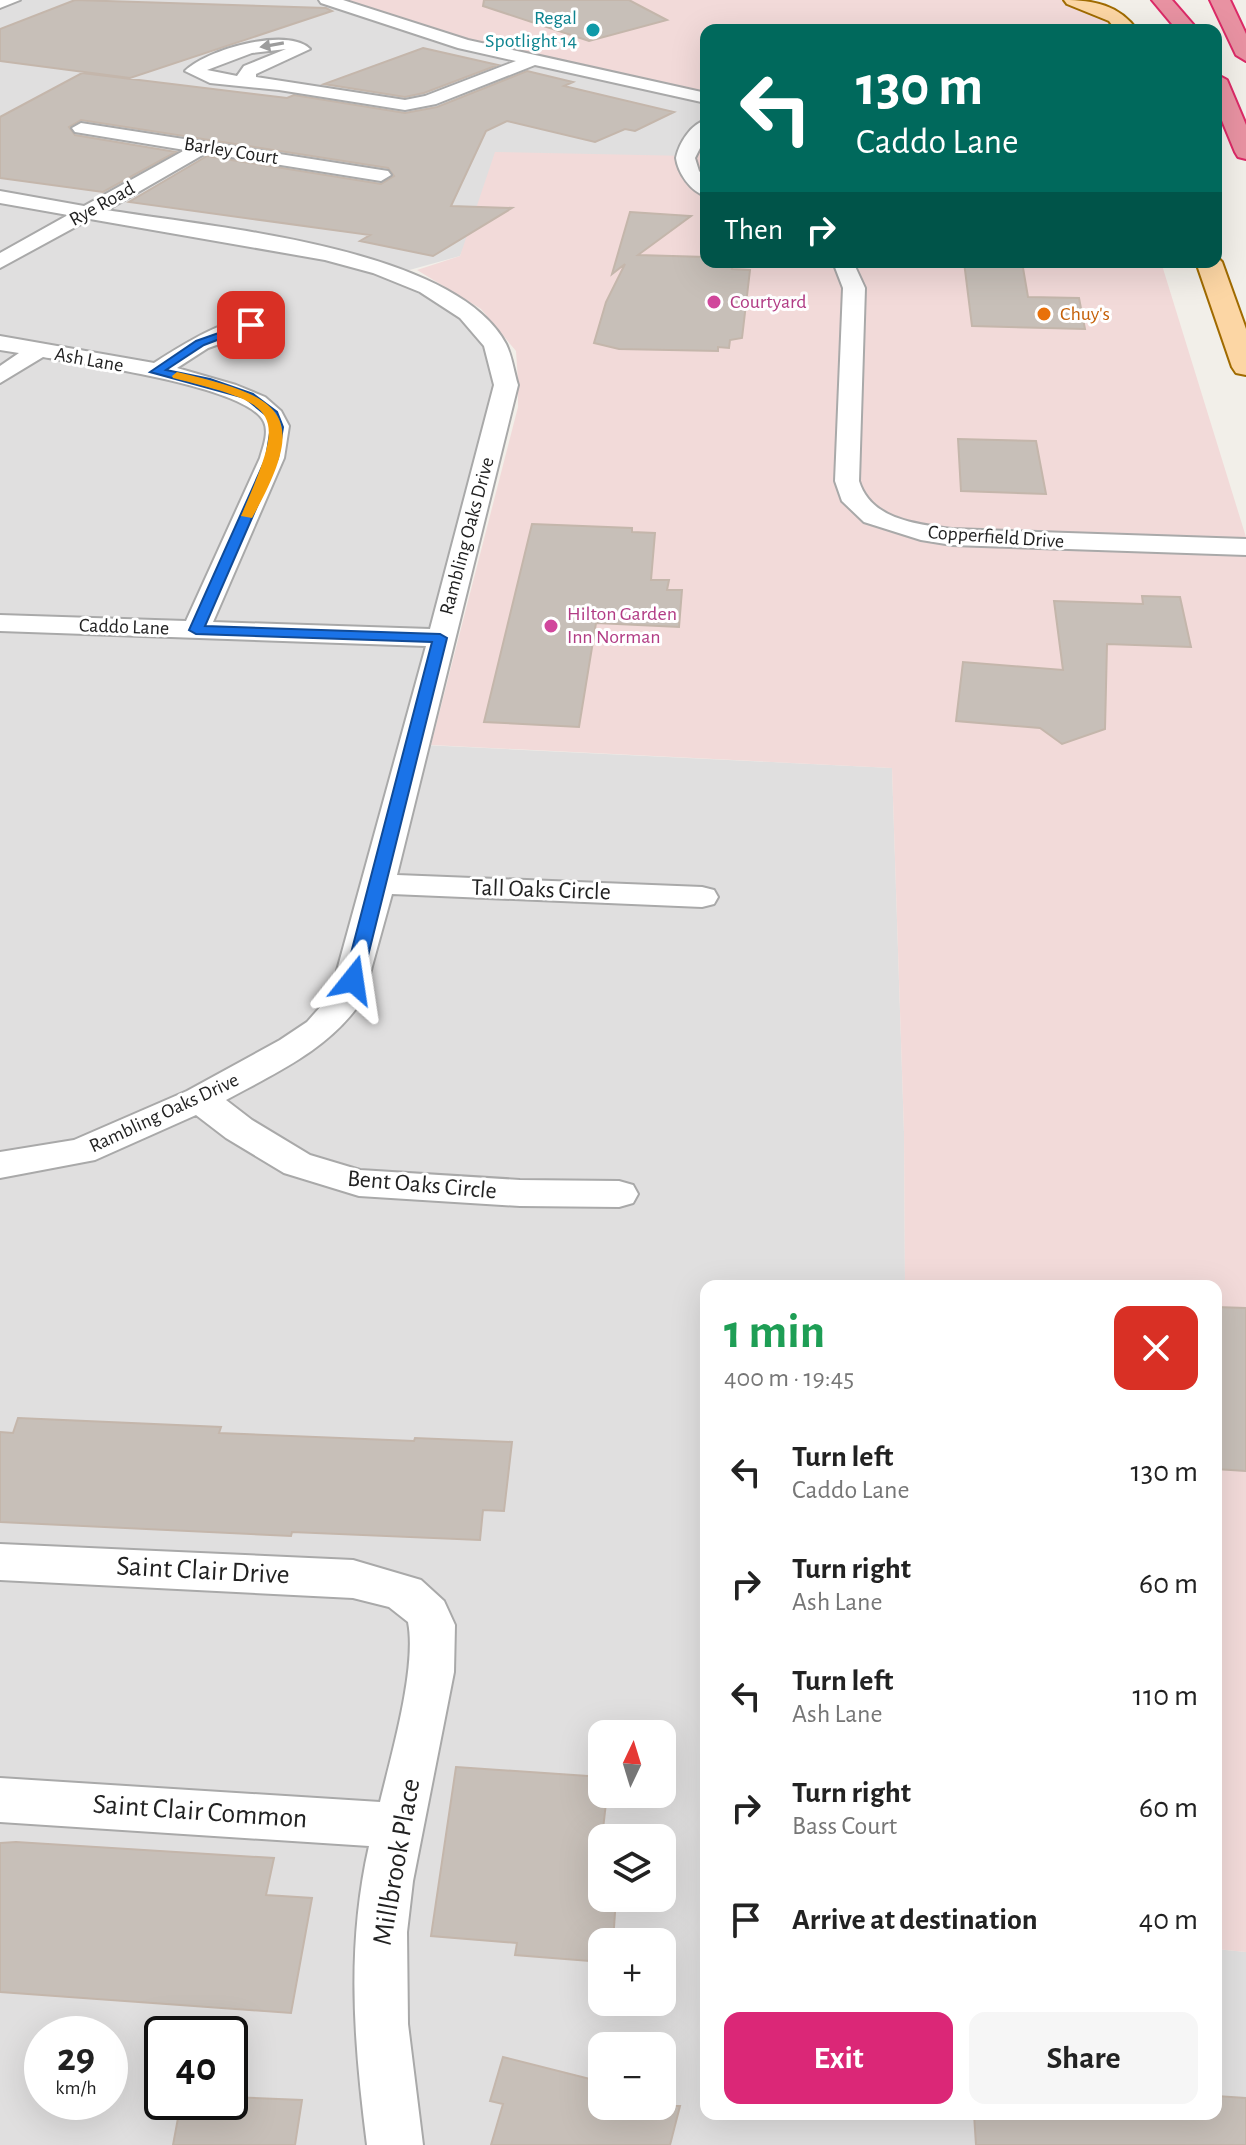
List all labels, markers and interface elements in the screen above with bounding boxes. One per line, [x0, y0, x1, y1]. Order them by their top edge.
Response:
place label: Regal Spotlight 14 [485, 8, 577, 51]
marker: Regal Spotlight 14 [584, 21, 602, 39]
one-way arrow [259, 39, 284, 51]
icon: left [724, 56, 828, 160]
text: 130 m [856, 59, 983, 115]
text: Caddo Lane [856, 124, 1019, 160]
street label: Barley Court [183, 134, 280, 168]
street label: Rye Road [66, 178, 138, 230]
icon: right [799, 208, 843, 252]
text: Then [724, 215, 783, 245]
pin [217, 291, 285, 359]
place label: Courtyard [730, 292, 807, 312]
marker: Courtyard [705, 293, 723, 311]
icon: arrive [229, 303, 273, 347]
place label: Chuy's [1060, 304, 1110, 324]
marker: Chuy's [1035, 305, 1053, 323]
street label: Ash Lane [53, 344, 125, 376]
street label: Rambling Oaks Drive [436, 455, 498, 617]
street label: Copperfield Drive [927, 522, 1065, 552]
place label: Hilton Garden Inn Norman [567, 604, 677, 647]
street label: Caddo Lane [78, 615, 170, 639]
marker: Hilton Garden Inn Norman [542, 617, 560, 635]
street label: Tall Oaks Circle [471, 876, 611, 904]
position arrow [311, 938, 395, 1022]
street label: Rambling Oaks Drive [86, 1070, 242, 1156]
street label: Bent Oaks Circle [346, 1167, 498, 1203]
button: close [1114, 1306, 1198, 1390]
text: 1 min [724, 1309, 825, 1357]
text: 400 m · 19:45 [724, 1365, 854, 1391]
text: Turn left [792, 1442, 893, 1472]
icon: left [724, 1450, 768, 1494]
text: 130 m [1131, 1457, 1198, 1487]
text: Caddo Lane [792, 1477, 909, 1503]
street label: Saint Clair Drive [116, 1552, 290, 1590]
text: Turn right [792, 1554, 911, 1584]
icon: right [724, 1562, 768, 1606]
text: 60 m [1139, 1569, 1198, 1599]
text: Ash Lane [792, 1589, 882, 1615]
text: Turn left [792, 1666, 893, 1696]
icon: left [724, 1674, 768, 1718]
text: 110 m [1133, 1681, 1198, 1711]
text: Ash Lane [792, 1701, 882, 1727]
north arrow [588, 1720, 676, 1808]
map controls [588, 1720, 676, 2120]
street label: Millbrook Place [369, 1776, 425, 1948]
text: Turn right [792, 1778, 911, 1808]
icon: right [724, 1786, 768, 1830]
street label: Saint Clair Common [92, 1791, 308, 1833]
text: 60 m [1139, 1793, 1198, 1823]
text: Bass Court [792, 1813, 897, 1839]
button: layers [588, 1824, 676, 1912]
icon: arrive [724, 1898, 768, 1942]
text: Arrive at destination [792, 1905, 1038, 1935]
text: 40 m [1139, 1905, 1198, 1935]
button: + [588, 1928, 676, 2016]
button: Exit [724, 2012, 953, 2104]
button: Share [969, 2012, 1198, 2104]
speed limit sign: 40 [144, 2016, 248, 2120]
button: − [588, 2032, 676, 2120]
text: 29 [57, 2038, 95, 2078]
text: km/h [55, 2078, 97, 2098]

